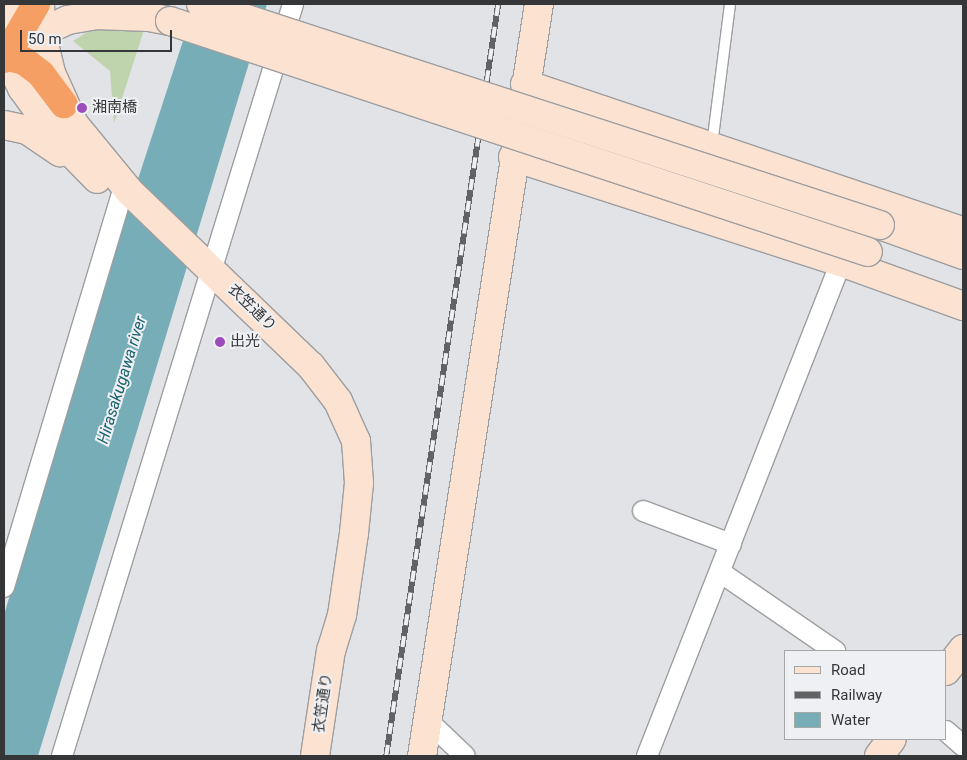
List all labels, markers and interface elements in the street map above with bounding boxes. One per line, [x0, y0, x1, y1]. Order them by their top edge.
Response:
scale bar [22, 20, 175, 52]
text: 50 m [28, 30, 62, 48]
place label: 湘南橋 [92, 99, 137, 117]
marker: 湘南橋 [76, 102, 88, 114]
street label: 衣笠通り [224, 281, 280, 335]
water label: Hirasakugawa river [93, 314, 151, 446]
place label: 出光 [230, 333, 260, 351]
marker: 出光 [214, 336, 226, 348]
legend [784, 650, 947, 740]
text: Road [831, 661, 865, 679]
street label: 衣笠通り [310, 672, 336, 734]
text: Railway [831, 686, 882, 704]
text: Water [831, 711, 870, 729]

